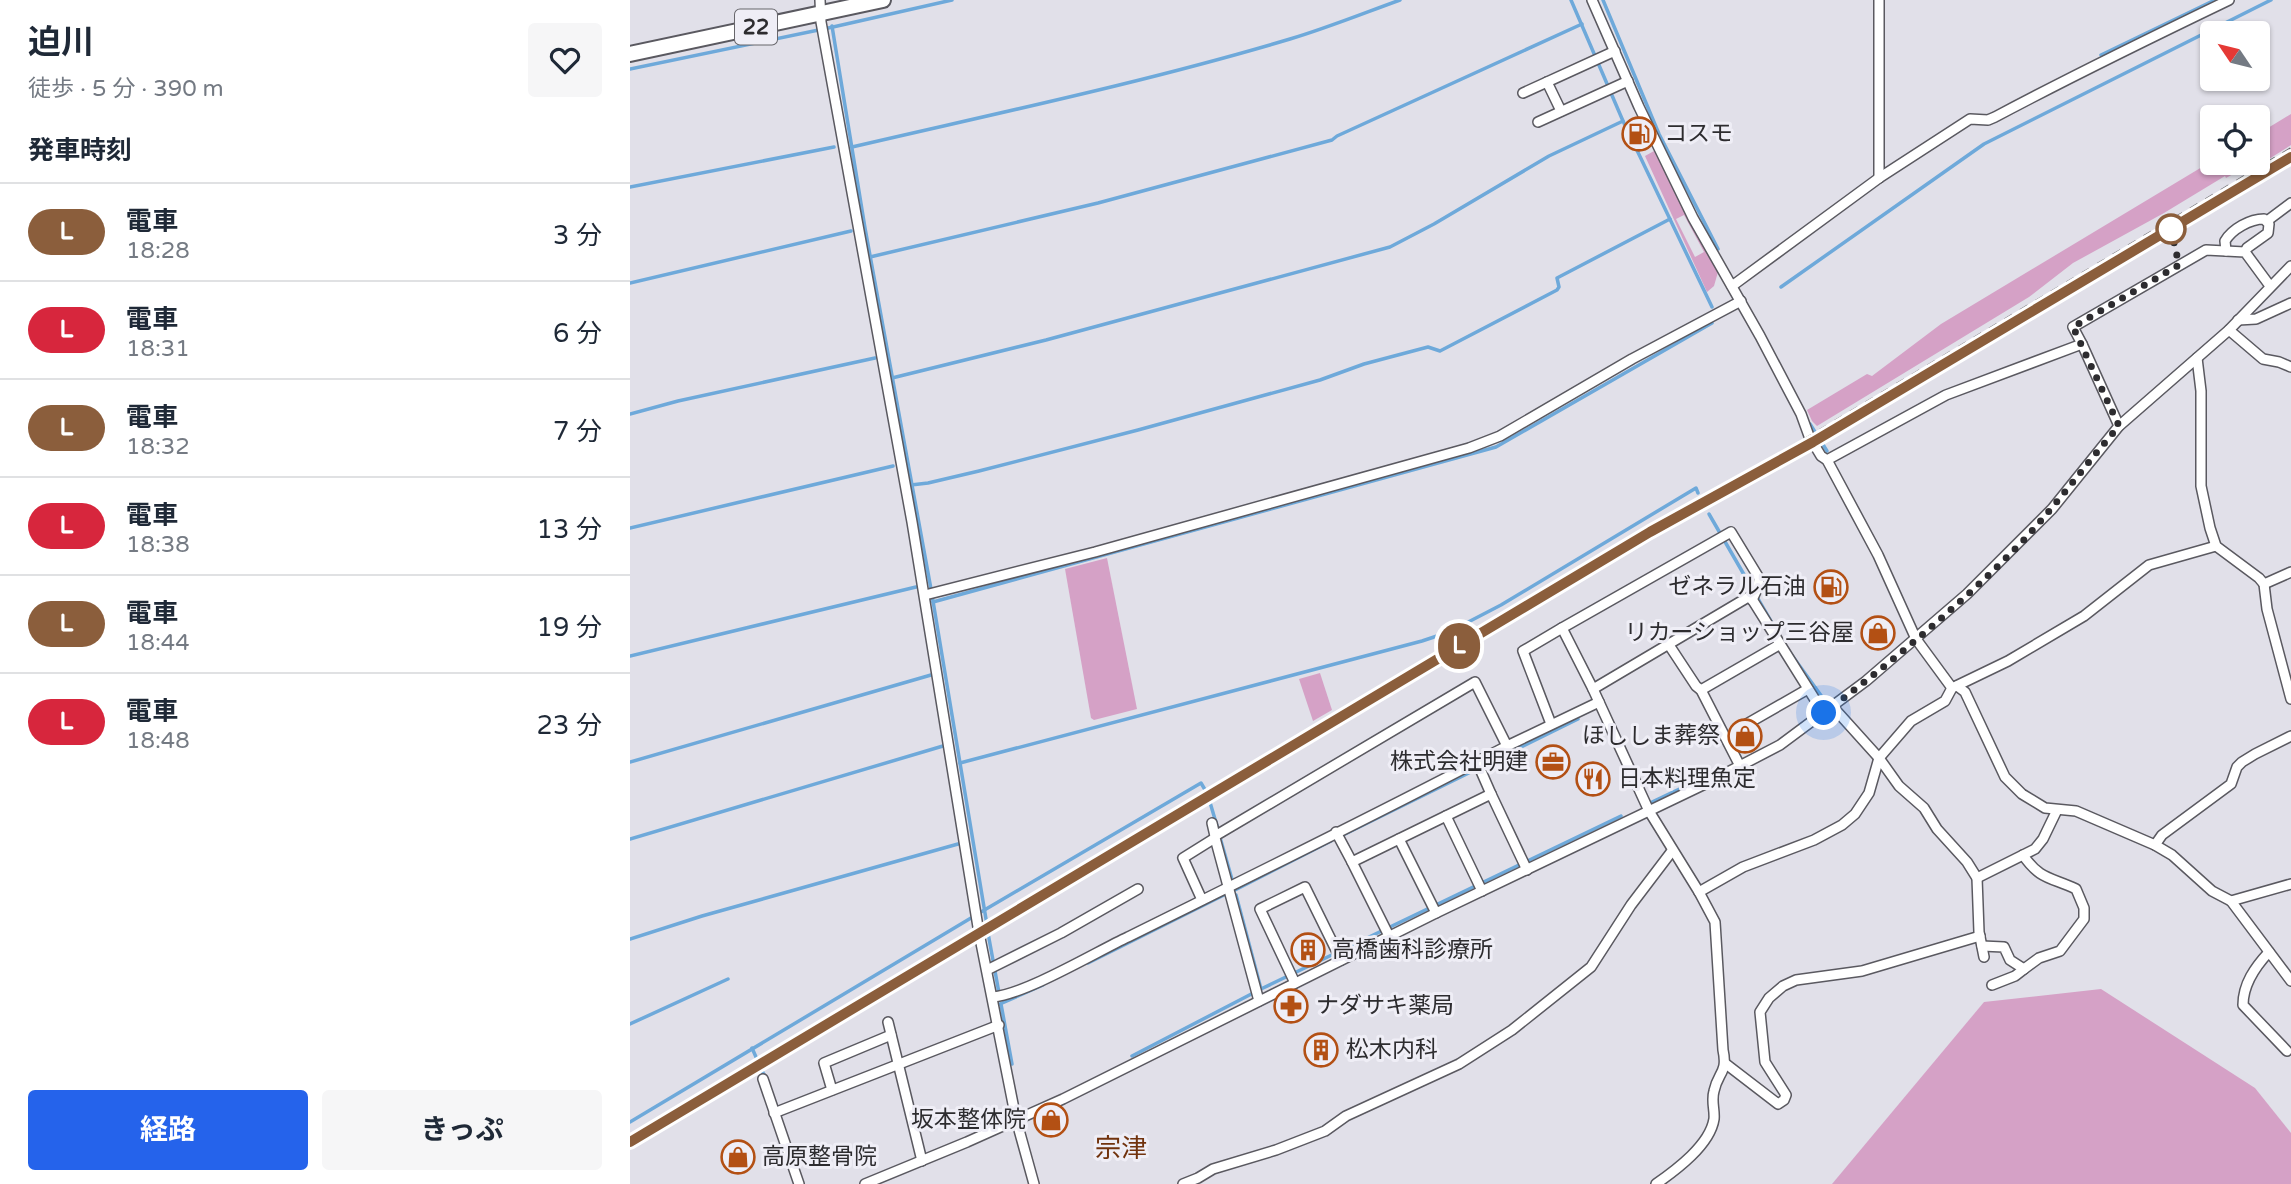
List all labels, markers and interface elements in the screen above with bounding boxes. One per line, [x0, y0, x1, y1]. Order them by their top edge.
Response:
road number: 22 [735, 10, 777, 44]
north arrow [2200, 21, 2270, 91]
map controls [2200, 21, 2270, 175]
text: 迫川 [28, 23, 94, 62]
button: heart [528, 23, 602, 97]
text: 徒歩 · 5 分 · 390 m [28, 75, 224, 103]
button: locate [2200, 105, 2270, 175]
fuel station icon: コスモ [1620, 115, 1658, 153]
place label: コスモ [1664, 120, 1733, 148]
text: 発車時刻 [28, 135, 132, 166]
text: 電車 [126, 206, 178, 237]
unlabelled marker [2156, 214, 2186, 244]
text: L [60, 217, 73, 246]
text: 3 分 [553, 220, 602, 251]
text: 18:28 [126, 237, 190, 265]
text: 電車 [126, 304, 178, 335]
text: L [60, 315, 73, 344]
text: 6 分 [553, 318, 602, 349]
text: 18:31 [126, 335, 190, 363]
text: 電車 [126, 402, 178, 433]
text: L [60, 413, 73, 442]
text: 7 分 [553, 416, 602, 447]
text: 18:32 [126, 433, 190, 461]
text: 電車 [126, 500, 178, 531]
text: L [60, 511, 73, 540]
text: 13 分 [537, 514, 602, 545]
text: 18:38 [126, 531, 190, 559]
fuel station icon: ゼネラル石油 [1812, 568, 1850, 606]
place label: ゼネラル石油 [1668, 573, 1806, 601]
text: 電車 [126, 598, 178, 629]
text: L [60, 609, 73, 638]
text: 19 分 [537, 612, 602, 643]
shop icon: リカーショップ三谷屋 [1859, 614, 1897, 652]
place label: リカーショップ三谷屋 [1624, 619, 1854, 647]
line badge: L [1436, 623, 1482, 669]
text: 18:44 [126, 629, 190, 657]
text: L [1452, 631, 1466, 660]
your location [1806, 695, 1841, 730]
text: 電車 [126, 696, 178, 727]
text: L [60, 707, 73, 736]
text: 23 分 [537, 710, 602, 741]
shop icon: ほししま葬祭 [1726, 717, 1764, 755]
place label: ほししま葬祭 [1582, 722, 1720, 750]
text: 18:48 [126, 727, 190, 755]
office icon: 株式会社明建 [1534, 743, 1572, 781]
place label: 株式会社明建 [1390, 748, 1528, 776]
restaurant icon: 日本料理魚定 [1574, 760, 1612, 798]
place label: 日本料理魚定 [1618, 765, 1756, 793]
building icon: 高橋歯科診療所 [1289, 931, 1327, 969]
place label: 高橋歯科診療所 [1332, 936, 1493, 964]
pharmacy icon: ナダサキ薬局 [1272, 987, 1310, 1025]
place label: ナダサキ薬局 [1316, 992, 1454, 1020]
building icon: 松木内科 [1302, 1031, 1340, 1069]
place label: 松木内科 [1346, 1036, 1438, 1064]
button: 経路 [28, 1090, 308, 1170]
button: きっぷ [322, 1090, 602, 1170]
shop icon: 坂本整体院 [1032, 1101, 1070, 1139]
place label: 坂本整体院 [911, 1106, 1026, 1134]
district label: 宗津 [1095, 1133, 1147, 1164]
shop icon: 高原整骨院 [719, 1138, 757, 1176]
place label: 高原整骨院 [762, 1143, 877, 1171]

